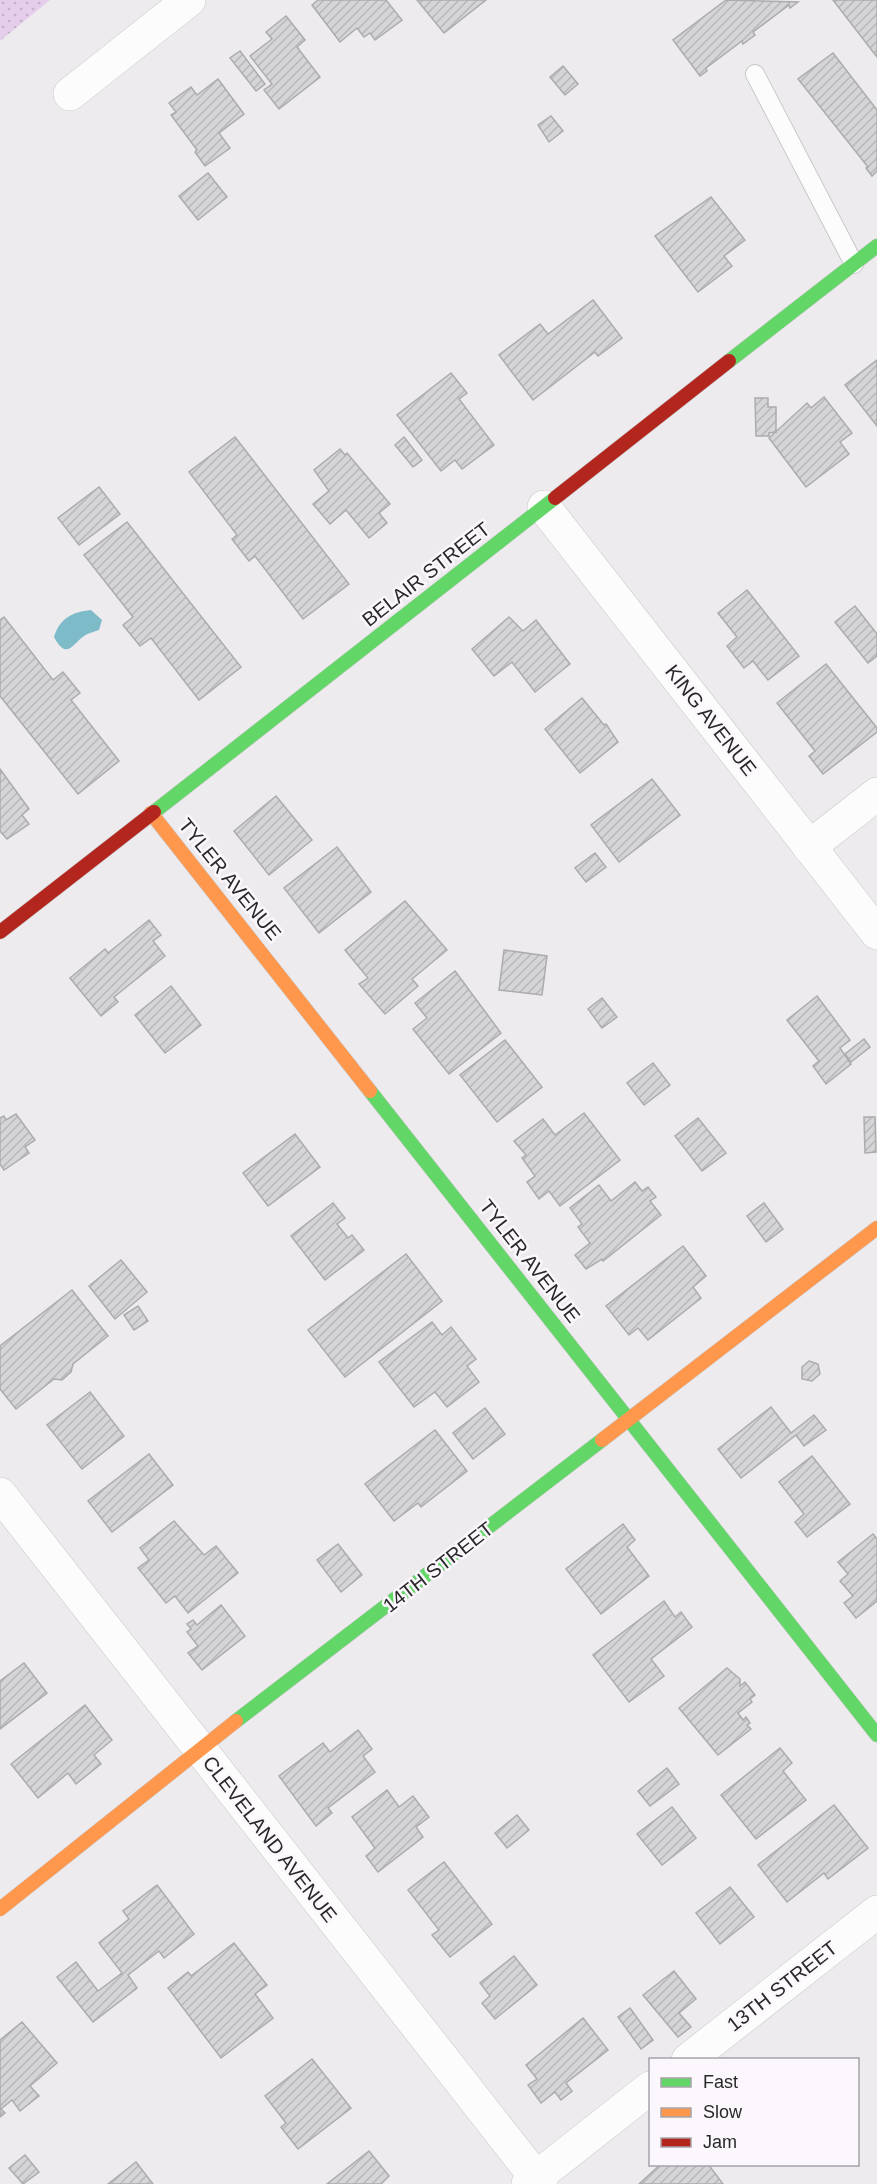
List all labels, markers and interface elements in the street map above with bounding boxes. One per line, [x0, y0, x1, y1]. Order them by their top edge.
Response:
street label: BELAIR STREET [358, 517, 494, 631]
street label: KING AVENUE [661, 660, 761, 780]
street label: TYLER AVENUE [174, 814, 286, 944]
street label: TYLER AVENUE [475, 1195, 585, 1327]
street label: 14TH STREET [379, 1517, 497, 1617]
street label: CLEVELAND AVENUE [198, 1752, 342, 1926]
street label: 13TH STREET [723, 1936, 841, 2036]
legend [649, 2058, 859, 2166]
text: Fast [703, 2072, 738, 2092]
text: Slow [703, 2102, 743, 2122]
text: Jam [703, 2132, 737, 2152]

